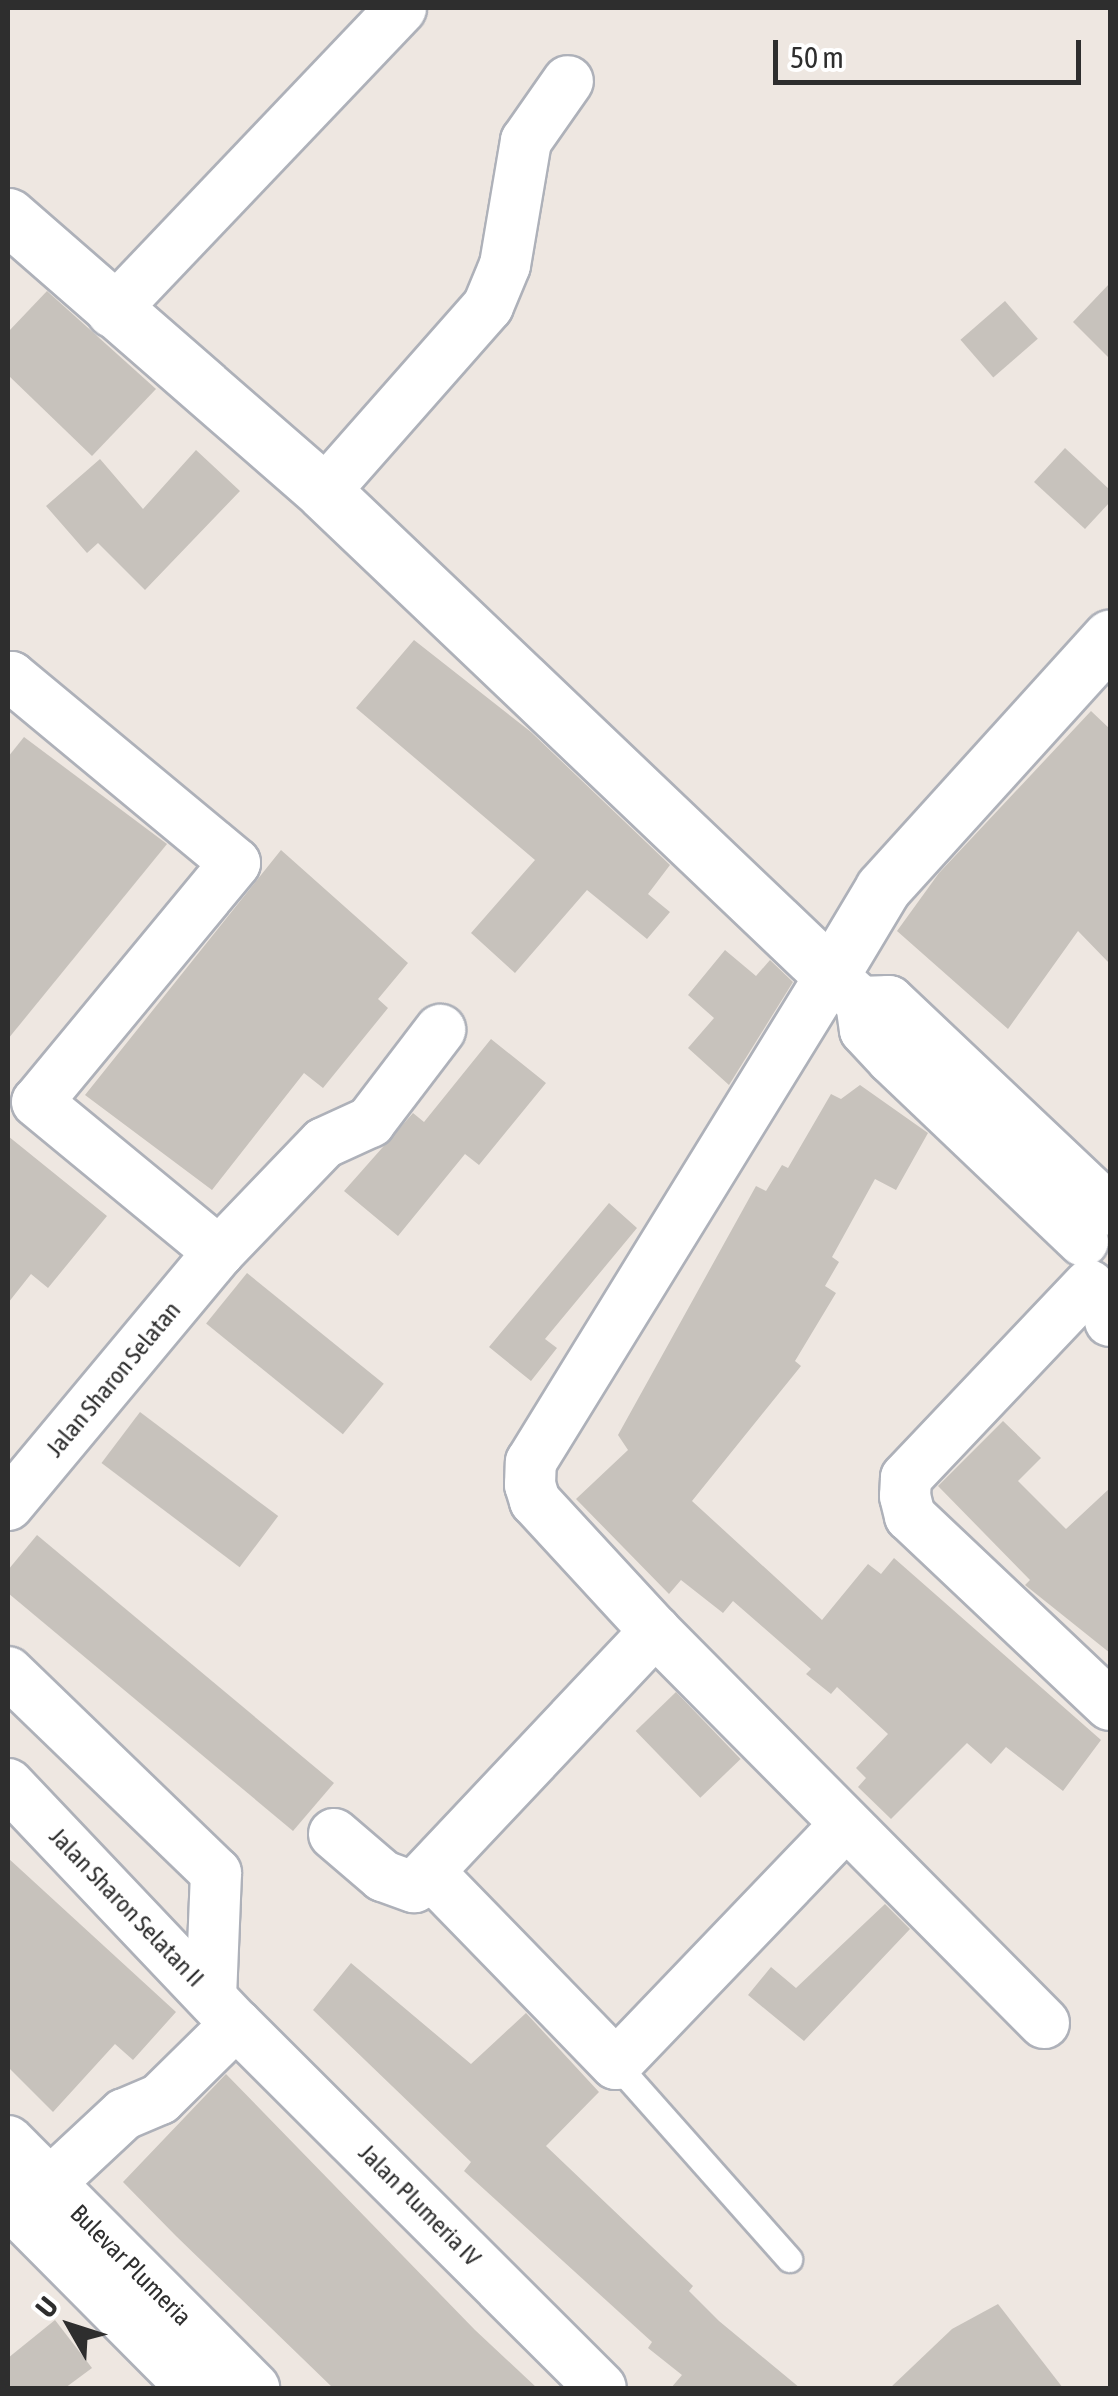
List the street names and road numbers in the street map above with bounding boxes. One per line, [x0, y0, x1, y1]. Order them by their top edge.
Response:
street label: Jalan Sharon Selatan [39, 1295, 187, 1463]
street label: Jalan Sharon Selatan II [43, 1821, 211, 1993]
street label: Jalan Plumeria IV [353, 2138, 487, 2272]
street label: Bulevar Plumeria [64, 2198, 198, 2332]

